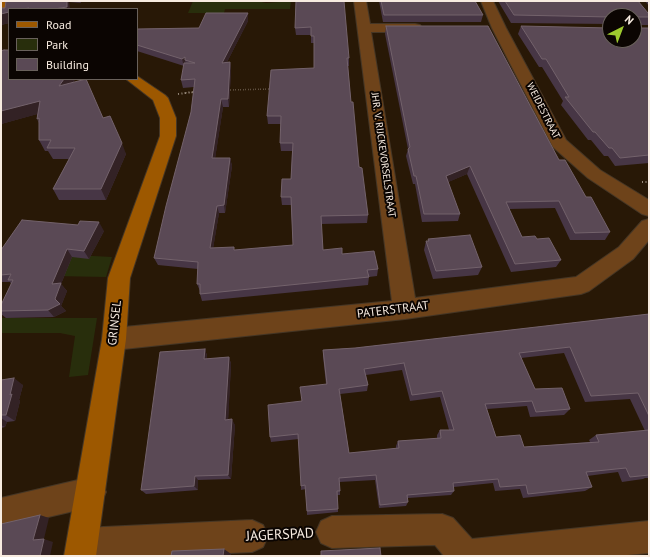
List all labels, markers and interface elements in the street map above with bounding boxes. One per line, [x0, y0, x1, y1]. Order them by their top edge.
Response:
legend [8, 8, 138, 80]
north arrow [602, 8, 642, 48]
text: N [622, 12, 637, 27]
text: Road [46, 17, 71, 32]
text: Park [46, 37, 68, 52]
text: Building [46, 57, 89, 72]
street label: WEIDESTRAAT [524, 81, 562, 141]
street label: JHR. V. RIJCKEVORSELSTRAAT [368, 92, 398, 218]
street label: PATERSTRAAT [356, 298, 430, 322]
street label: GRINSEL [105, 300, 125, 346]
street label: JAGERSPAD [246, 525, 314, 545]

